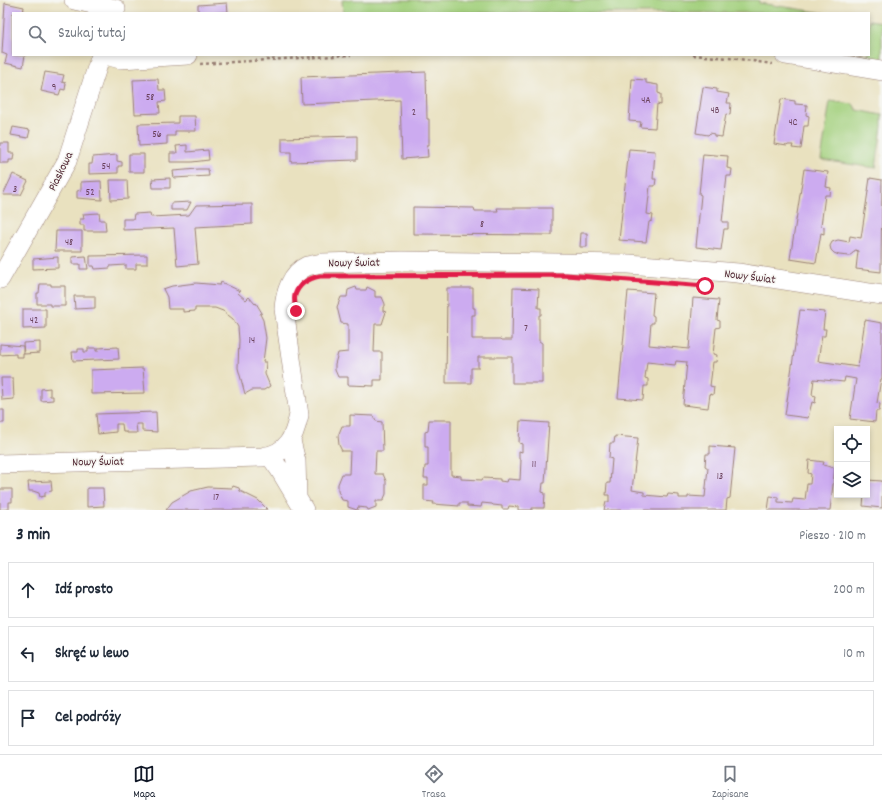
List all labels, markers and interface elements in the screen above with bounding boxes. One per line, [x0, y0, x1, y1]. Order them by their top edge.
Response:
search box [12, 12, 870, 56]
icon: search [26, 23, 48, 45]
text: Szukaj tutaj [58, 23, 126, 45]
house number: 9 [52, 81, 56, 95]
house number: 58 [146, 91, 154, 105]
house number: 4A [641, 94, 651, 108]
house number: 4B [711, 104, 720, 118]
house number: 2 [412, 106, 416, 120]
house number: 4C [788, 116, 798, 130]
house number: 56 [152, 128, 162, 142]
street label: Piaskowa [45, 149, 78, 194]
house number: 54 [102, 160, 110, 174]
house number: 3 [13, 183, 17, 197]
house number: 52 [86, 186, 95, 200]
house number: 8 [480, 218, 484, 232]
house number: 48 [65, 236, 73, 250]
street label: Nowy Świat [328, 255, 380, 272]
street label: Nowy Świat [723, 266, 777, 289]
route start [696, 277, 714, 295]
route end [287, 302, 305, 320]
house number: 42 [30, 314, 38, 328]
house number: 7 [524, 322, 528, 336]
house number: 14 [249, 334, 255, 348]
map controls [834, 426, 870, 498]
button: locate [834, 426, 870, 462]
street label: Nowy Świat [72, 454, 124, 471]
house number: 11 [532, 458, 536, 472]
button: layers [834, 462, 870, 498]
house number: 13 [717, 470, 723, 484]
house number: 17 [213, 491, 219, 505]
text: 3 min [16, 524, 50, 548]
text: Pieszo · 210 m [799, 527, 866, 546]
icon: ahead [17, 579, 39, 601]
text: Idź prosto [55, 579, 113, 601]
text: 200 m [833, 581, 865, 600]
icon: left [17, 643, 39, 665]
text: Skręć w lewo [55, 643, 129, 665]
text: 10 m [843, 645, 865, 664]
icon: arrive [17, 707, 39, 729]
text: Cel podróży [55, 707, 121, 729]
tab: Mapa [133, 763, 155, 803]
tab: Trasa [422, 763, 445, 803]
tab: Zapisane [712, 763, 749, 803]

